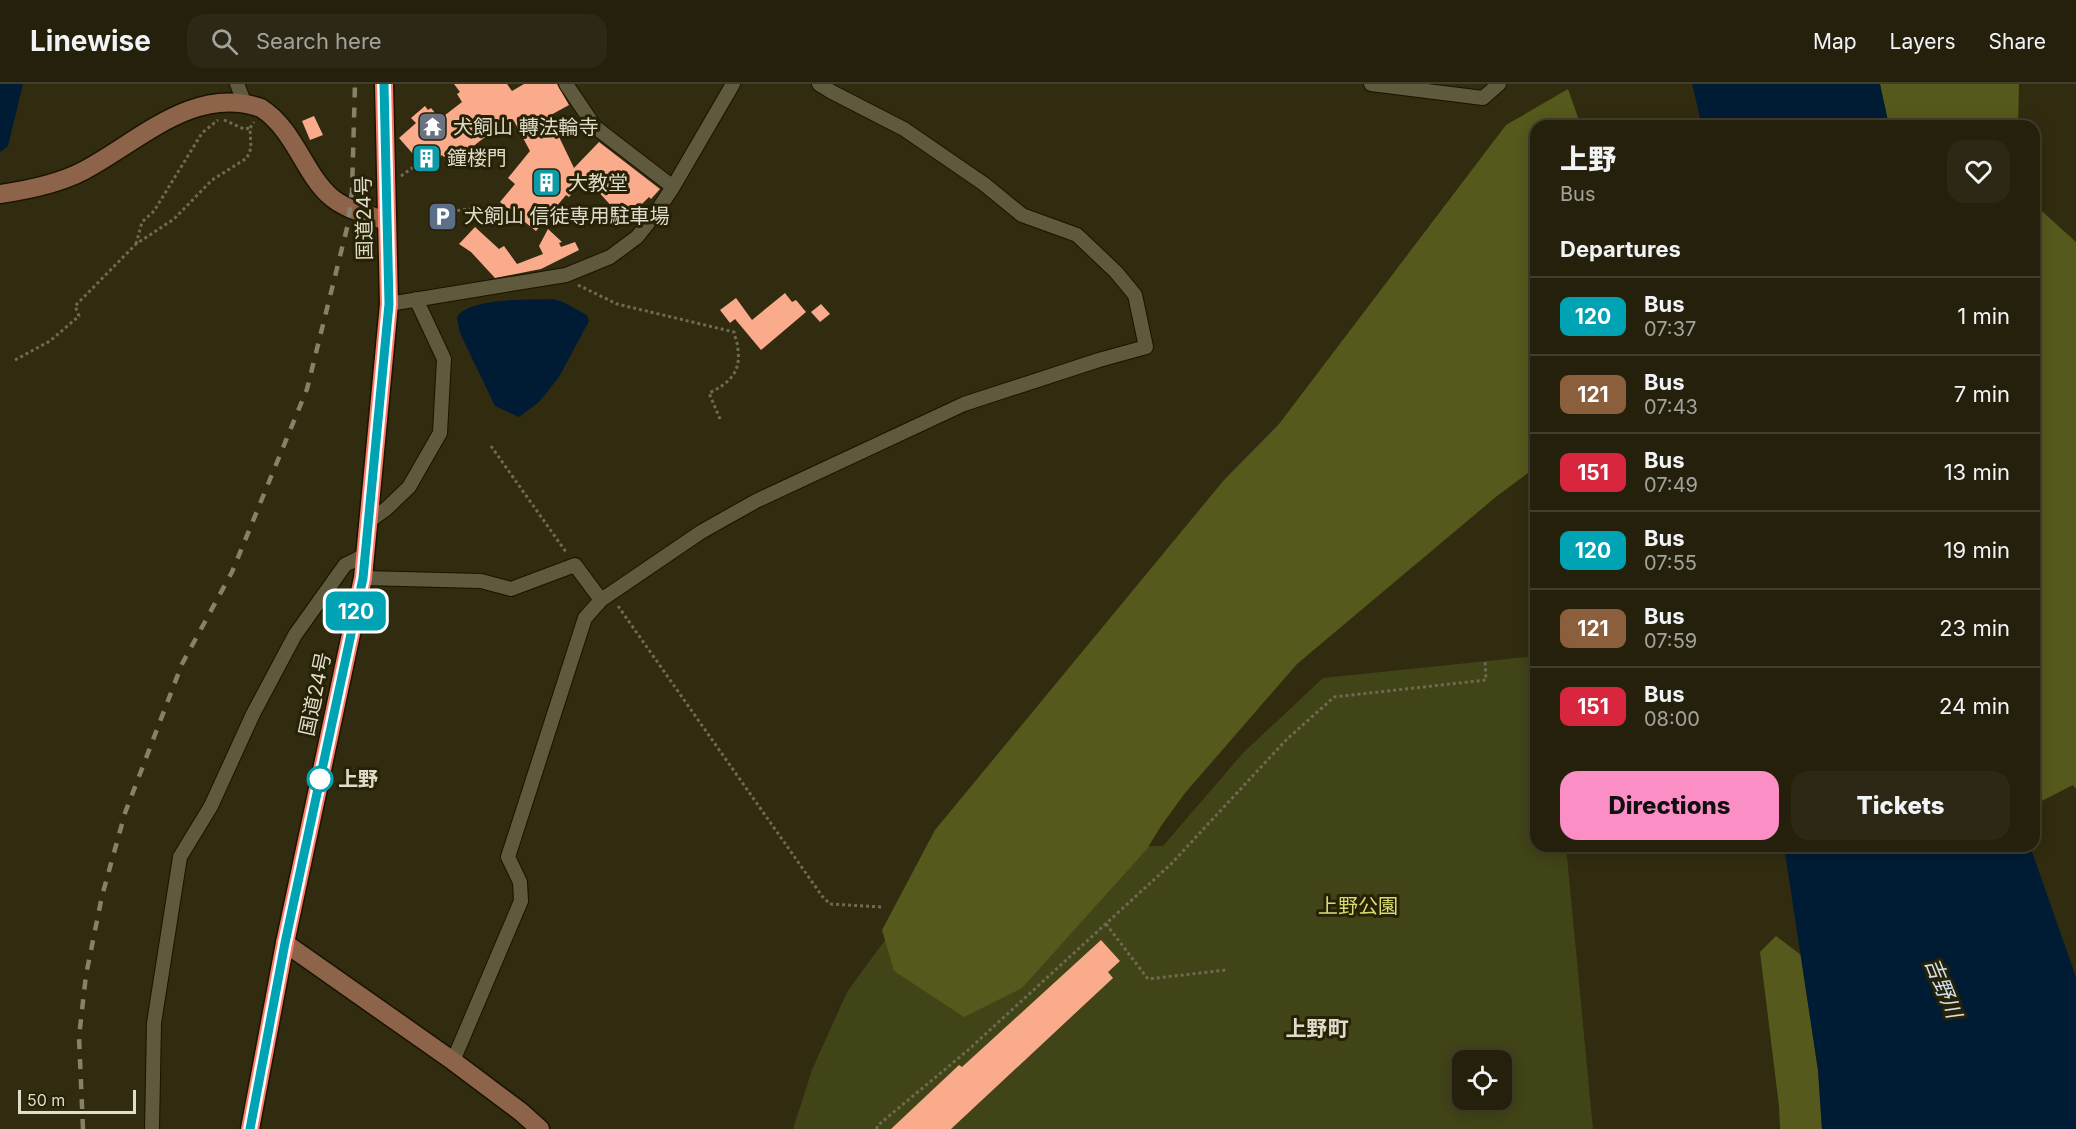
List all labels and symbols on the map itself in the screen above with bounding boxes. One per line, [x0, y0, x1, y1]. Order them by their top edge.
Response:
temple icon: 犬飼山 轉法輪寺 [416, 111, 448, 143]
place label: 犬飼山 轉法輪寺 [453, 115, 599, 139]
building icon: 鐘楼門 [410, 142, 442, 174]
place label: 鐘楼門 [447, 146, 507, 170]
building icon: 大教堂 [531, 167, 563, 199]
place label: 大教堂 [568, 171, 628, 195]
street label: 国道24号 [351, 175, 377, 261]
parking icon: 犬飼山 信徒専用駐車場 [427, 200, 459, 232]
place label: 犬飼山 信徒専用駐車場 [464, 204, 670, 228]
line badge: 120 [322, 592, 391, 630]
street label: 国道24号 [294, 650, 336, 738]
marker: 上野 [307, 766, 333, 792]
place label: 上野 [338, 767, 378, 791]
park label: 上野公園 [1318, 894, 1398, 918]
water label: 吉野川 [1920, 954, 1968, 1024]
district label: 上野町 [1286, 1016, 1349, 1041]
scale bar [18, 1087, 136, 1114]

